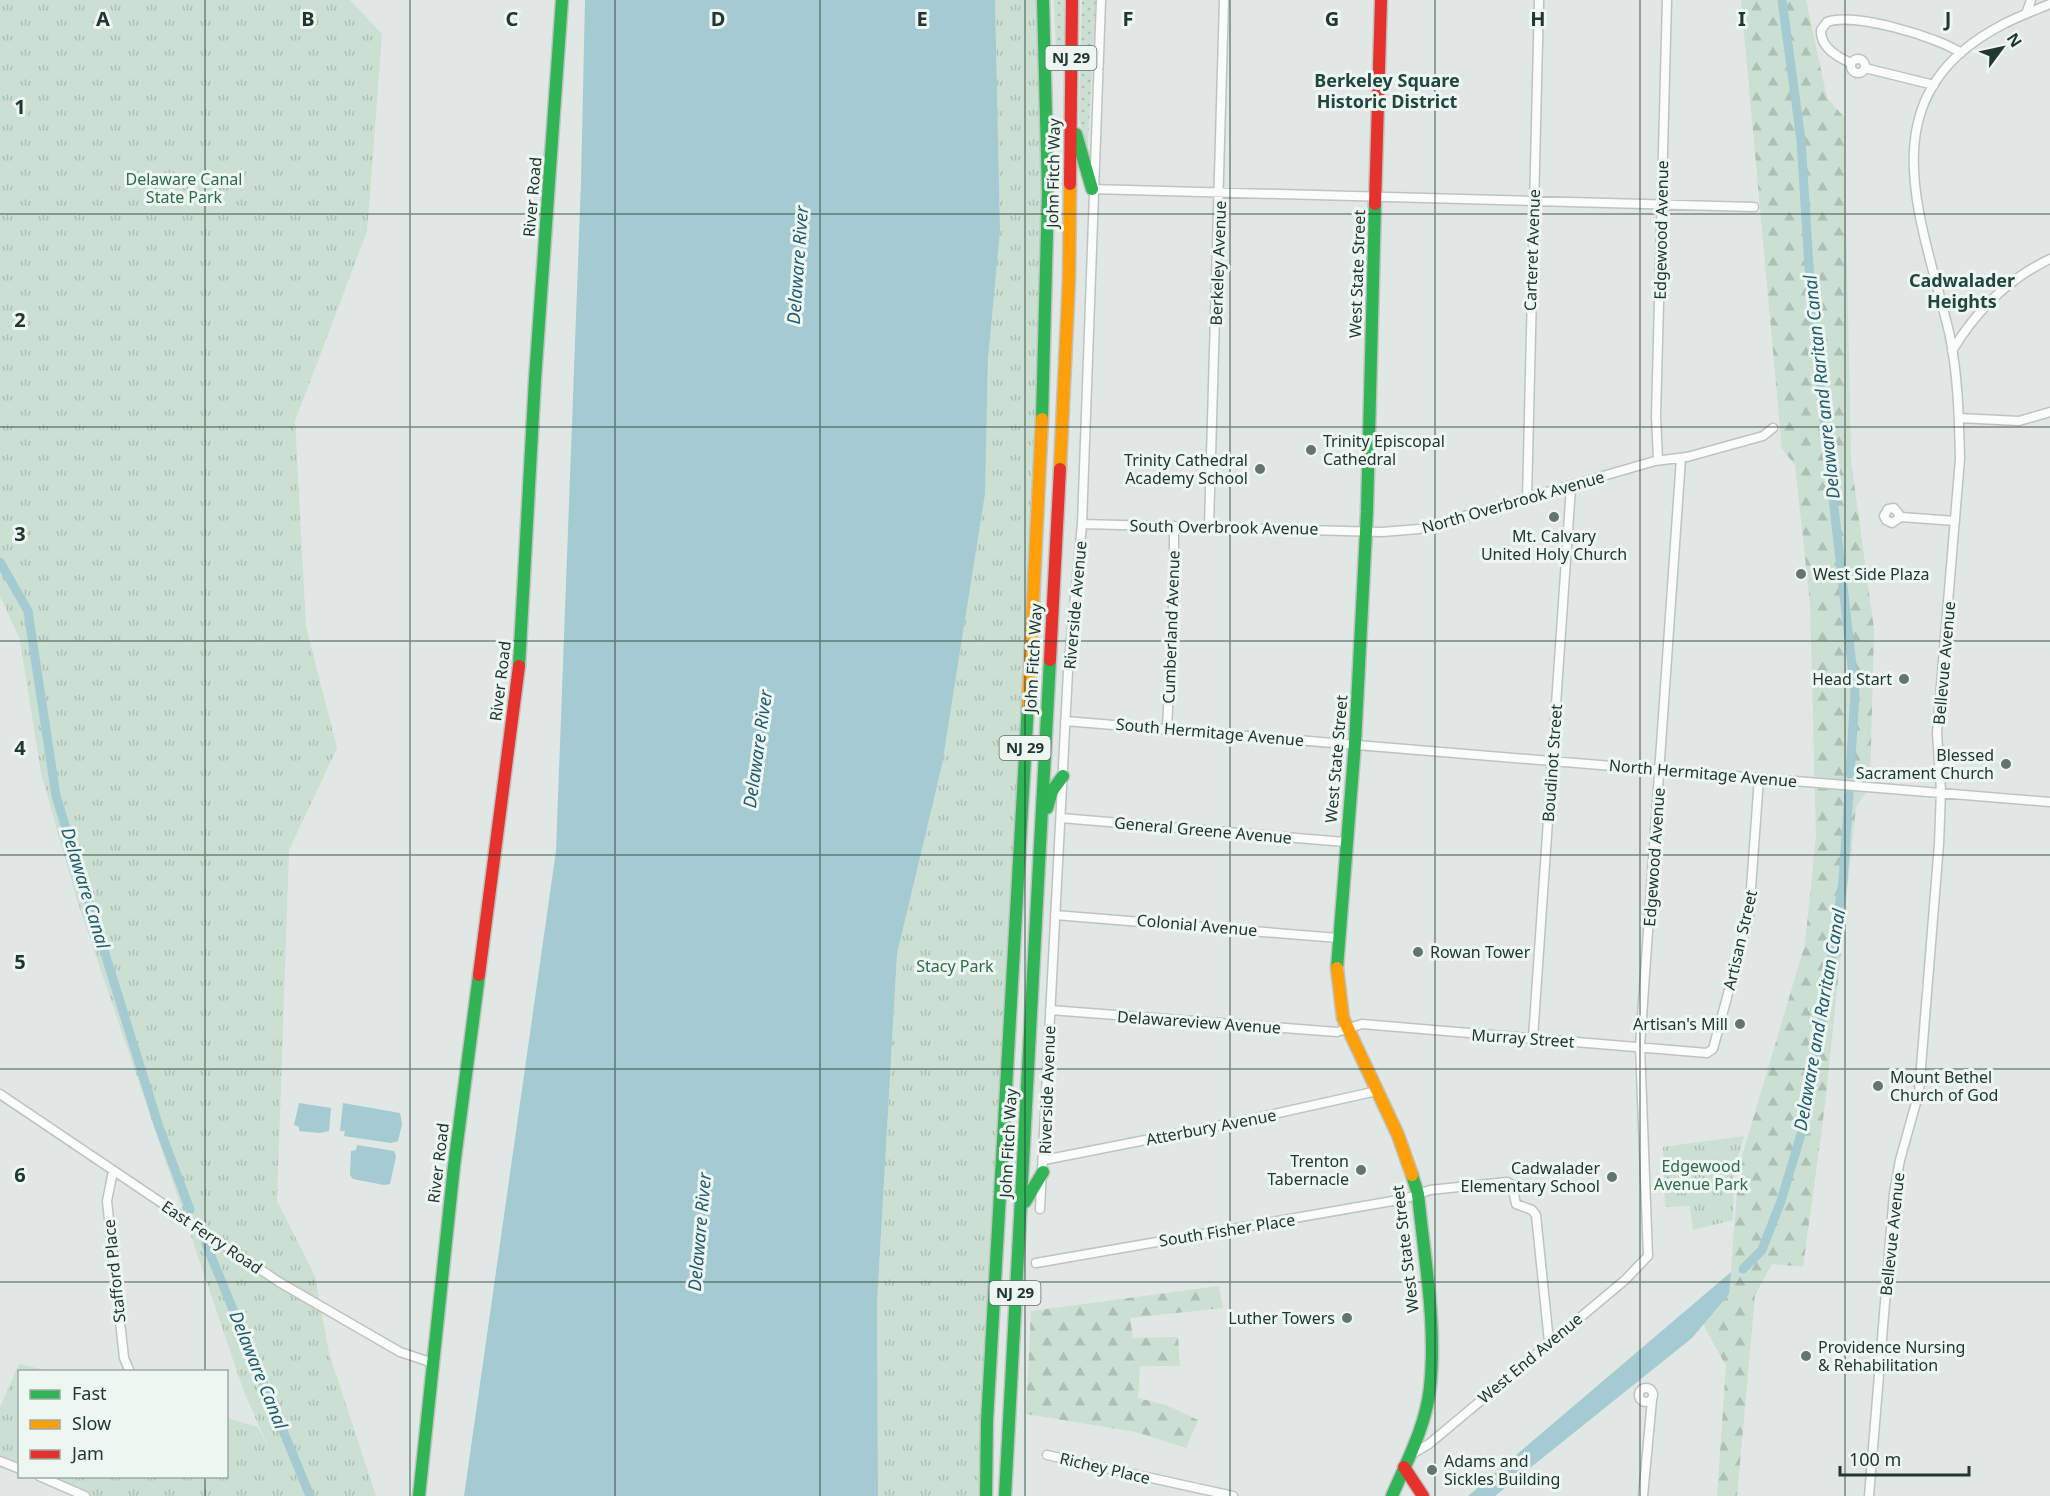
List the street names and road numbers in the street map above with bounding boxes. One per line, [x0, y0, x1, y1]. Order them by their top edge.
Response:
road number: NJ 29 [1046, 46, 1096, 70]
street label: John Fitch Way [1041, 117, 1065, 230]
street label: River Road [518, 156, 546, 238]
street label: Edgewood Avenue [1649, 160, 1673, 300]
street label: Carteret Avenue [1519, 189, 1545, 311]
street label: Berkeley Avenue [1205, 200, 1231, 326]
street label: West State Street [1344, 209, 1370, 339]
street label: North Overbrook Avenue [1419, 465, 1607, 539]
street label: South Overbrook Avenue [1129, 514, 1319, 540]
street label: Riverside Avenue [1058, 540, 1092, 670]
street label: Cumberland Avenue [1157, 550, 1185, 704]
street label: Bellevue Avenue [1928, 600, 1960, 726]
street label: John Fitch Way [1019, 602, 1047, 715]
street label: River Road [484, 640, 516, 722]
street label: West State Street [1319, 694, 1353, 824]
street label: Boudinot Street [1537, 703, 1567, 823]
street label: South Hermitage Avenue [1115, 713, 1305, 751]
road number: NJ 29 [1000, 736, 1050, 760]
street label: North Hermitage Avenue [1608, 754, 1798, 792]
street label: Edgewood Avenue [1638, 787, 1670, 927]
street label: General Greene Avenue [1113, 811, 1293, 849]
street label: Artisan Street [1718, 888, 1762, 992]
street label: Colonial Avenue [1136, 909, 1258, 941]
street label: Delawareview Avenue [1116, 1005, 1282, 1039]
street label: Murray Street [1471, 1023, 1575, 1053]
street label: Riverside Avenue [1034, 1025, 1060, 1155]
street label: John Fitch Way [994, 1087, 1022, 1200]
street label: Atterbury Avenue [1144, 1104, 1278, 1150]
street label: River Road [422, 1122, 454, 1204]
street label: Bellevue Avenue [1875, 1171, 1909, 1297]
street label: West State Street [1386, 1184, 1424, 1314]
street label: East Ferry Road [157, 1195, 267, 1279]
street label: South Fisher Place [1157, 1208, 1297, 1252]
street label: Stafford Place [98, 1218, 130, 1324]
road number: NJ 29 [990, 1281, 1040, 1305]
street label: West End Avenue [1473, 1308, 1587, 1408]
street label: Richey Place [1058, 1447, 1152, 1489]

